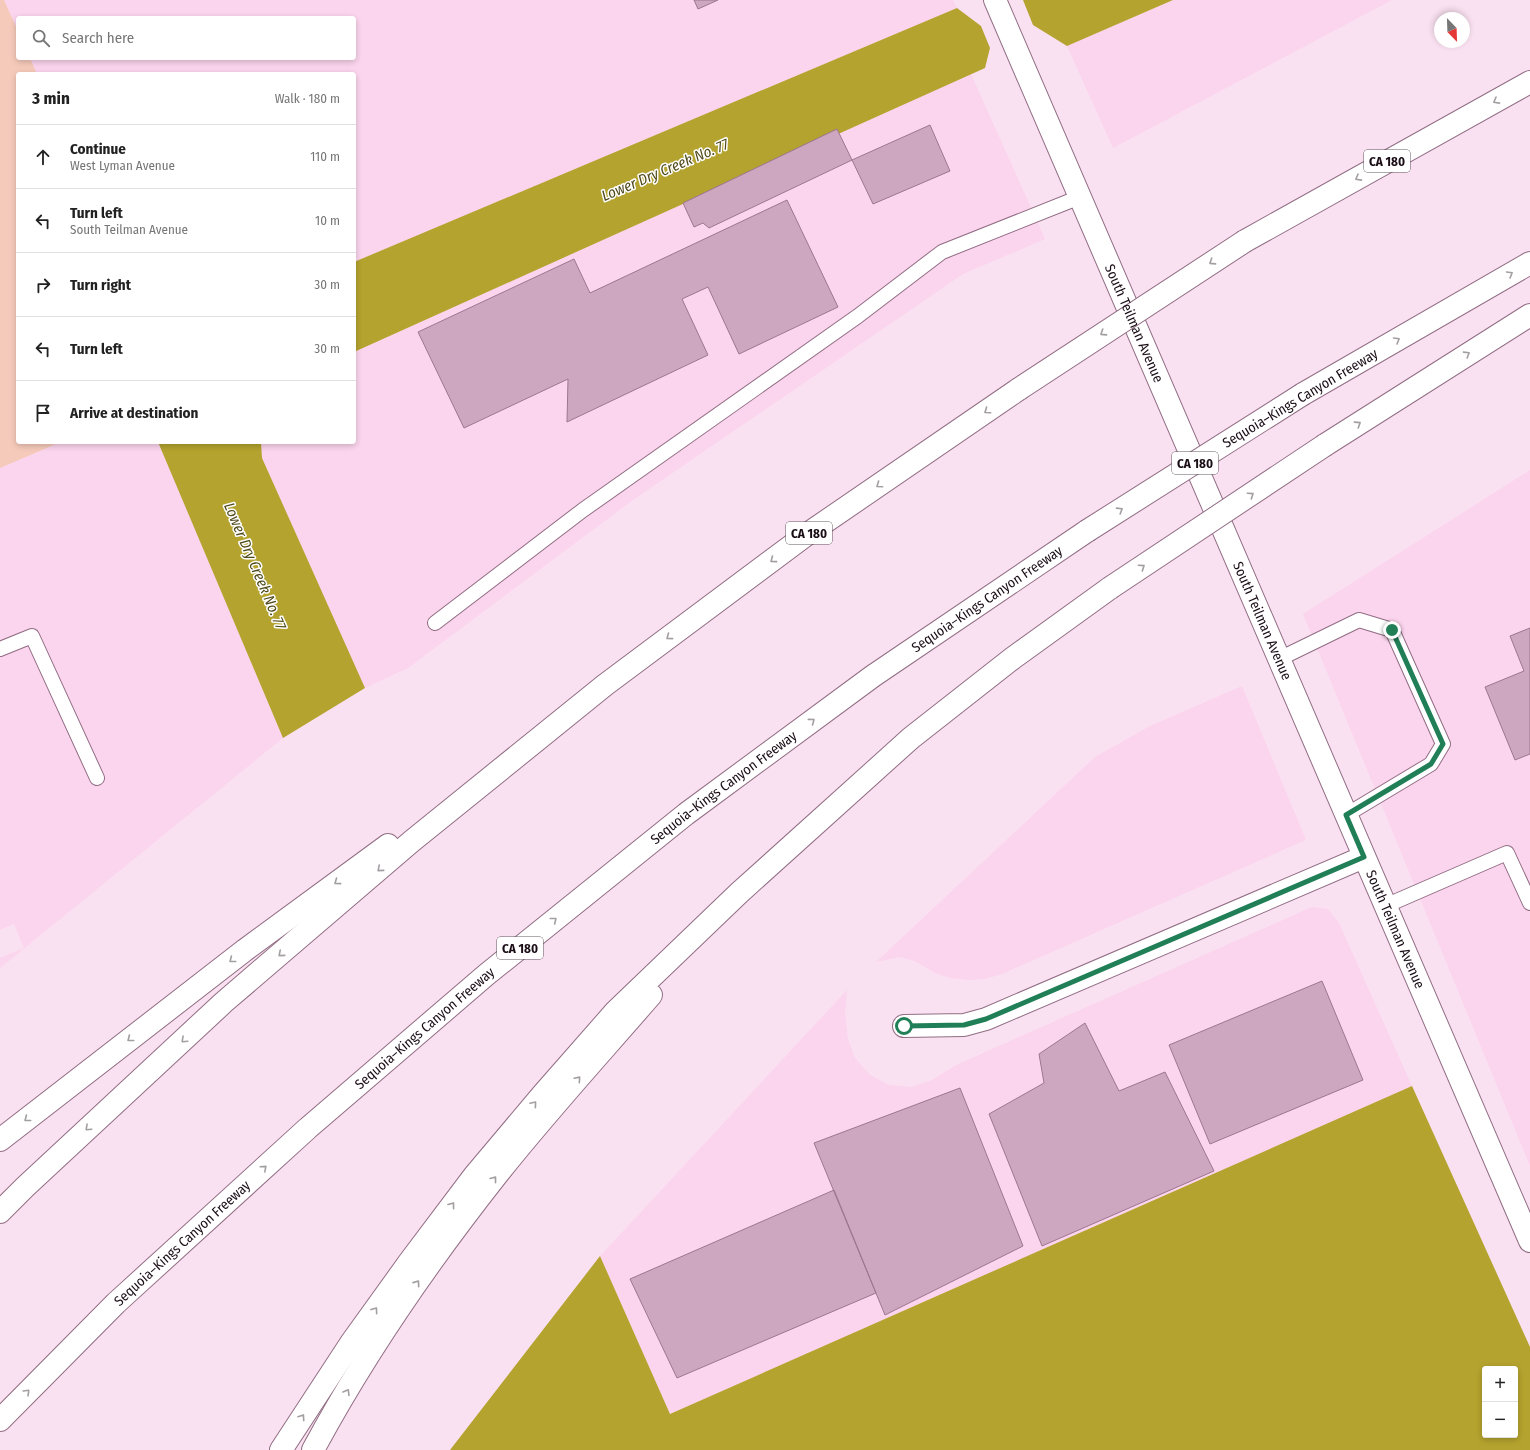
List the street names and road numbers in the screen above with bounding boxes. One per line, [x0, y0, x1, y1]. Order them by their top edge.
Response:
road number: CA 180 [1364, 150, 1410, 172]
street label: South Teilman Avenue [1101, 262, 1167, 385]
street label: Sequoia–Kings Canyon Freeway [1220, 345, 1382, 452]
road number: CA 180 [1172, 452, 1218, 474]
road number: CA 180 [786, 522, 832, 544]
street label: Sequoia–Kings Canyon Freeway [909, 542, 1066, 656]
street label: South Teilman Avenue [1229, 559, 1295, 683]
street label: Sequoia–Kings Canyon Freeway [647, 727, 801, 848]
street label: South Teilman Avenue [1362, 868, 1428, 991]
road number: CA 180 [497, 937, 543, 959]
street label: Sequoia–Kings Canyon Freeway [352, 963, 498, 1093]
street label: Sequoia–Kings Canyon Freeway [111, 1176, 255, 1310]

